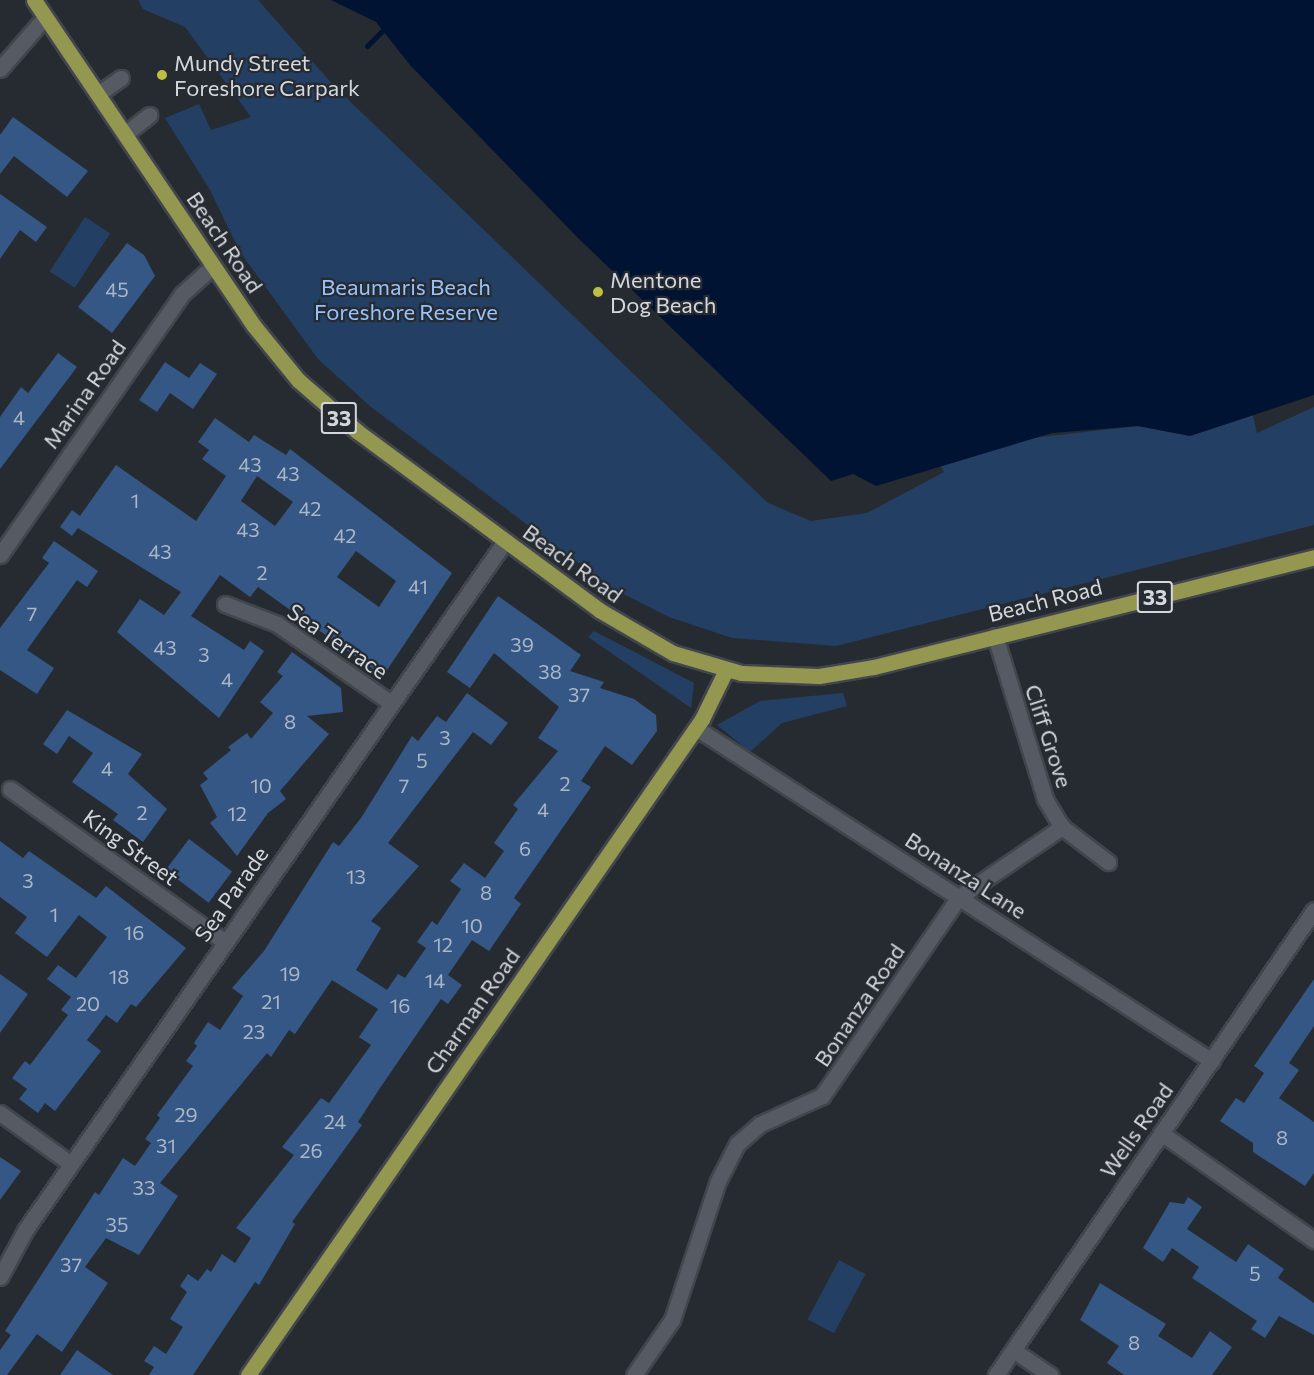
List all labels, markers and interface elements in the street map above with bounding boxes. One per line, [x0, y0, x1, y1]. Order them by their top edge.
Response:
place label: Mundy Street Foreshore Carpark [174, 49, 360, 100]
marker: Mundy Street Foreshore Carpark [155, 68, 169, 82]
street label: Beach Road [182, 186, 268, 298]
place label: Mentone Dog Beach [610, 266, 716, 318]
park label: Beaumaris Beach Foreshore Reserve [314, 273, 498, 324]
house number: 45 [105, 277, 129, 301]
marker: Mentone Dog Beach [591, 285, 605, 299]
street label: Marina Road [37, 335, 131, 453]
road number: 33 [320, 400, 358, 436]
house number: 4 [13, 405, 25, 429]
house number: 43 [238, 452, 262, 476]
house number: 43 [276, 461, 300, 485]
house number: 1 [131, 488, 139, 512]
house number: 42 [299, 496, 321, 520]
house number: 43 [236, 517, 260, 541]
street label: Beach Road [518, 518, 628, 608]
house number: 42 [334, 523, 356, 547]
house number: 43 [148, 539, 172, 563]
house number: 2 [256, 560, 268, 584]
street label: Beach Road [985, 573, 1105, 627]
house number: 41 [408, 574, 428, 598]
road number: 33 [1136, 579, 1174, 615]
street label: Sea Terrace [283, 598, 393, 684]
house number: 7 [27, 601, 37, 625]
house number: 39 [510, 632, 534, 656]
house number: 43 [153, 635, 177, 659]
house number: 3 [198, 642, 210, 666]
house number: 38 [538, 659, 562, 683]
house number: 4 [221, 667, 233, 691]
street label: Cliff Grove [1020, 681, 1078, 791]
house number: 37 [568, 682, 590, 706]
house number: 8 [284, 709, 296, 733]
house number: 3 [439, 725, 451, 749]
house number: 5 [416, 748, 428, 772]
house number: 4 [101, 756, 113, 780]
house number: 2 [559, 771, 571, 795]
house number: 10 [250, 773, 272, 797]
house number: 7 [399, 773, 409, 797]
house number: 4 [537, 797, 549, 821]
house number: 2 [136, 800, 148, 824]
house number: 12 [227, 801, 247, 825]
street label: King Street [78, 804, 184, 890]
street label: Bonanza Lane [901, 826, 1031, 924]
house number: 6 [519, 836, 531, 860]
street label: Sea Parade [189, 841, 273, 947]
house number: 13 [346, 864, 366, 888]
house number: 3 [22, 868, 34, 892]
house number: 8 [480, 880, 492, 904]
house number: 1 [50, 902, 58, 926]
house number: 10 [461, 913, 483, 937]
house number: 16 [124, 920, 144, 944]
house number: 12 [433, 932, 453, 956]
street label: Bonanza Road [808, 939, 910, 1071]
street label: Charman Road [419, 943, 525, 1079]
house number: 19 [280, 961, 300, 985]
house number: 18 [109, 964, 129, 988]
house number: 14 [425, 968, 445, 992]
house number: 21 [261, 989, 281, 1013]
house number: 20 [76, 991, 100, 1015]
house number: 16 [390, 993, 410, 1017]
house number: 23 [243, 1019, 265, 1043]
street label: Wells Road [1094, 1078, 1178, 1182]
house number: 29 [174, 1102, 198, 1126]
house number: 24 [324, 1109, 346, 1133]
house number: 8 [1276, 1125, 1288, 1149]
house number: 31 [156, 1133, 176, 1157]
house number: 26 [299, 1138, 323, 1162]
house number: 33 [133, 1175, 155, 1199]
house number: 35 [106, 1212, 128, 1236]
house number: 37 [60, 1252, 82, 1276]
house number: 5 [1249, 1261, 1261, 1285]
house number: 8 [1128, 1330, 1140, 1354]

